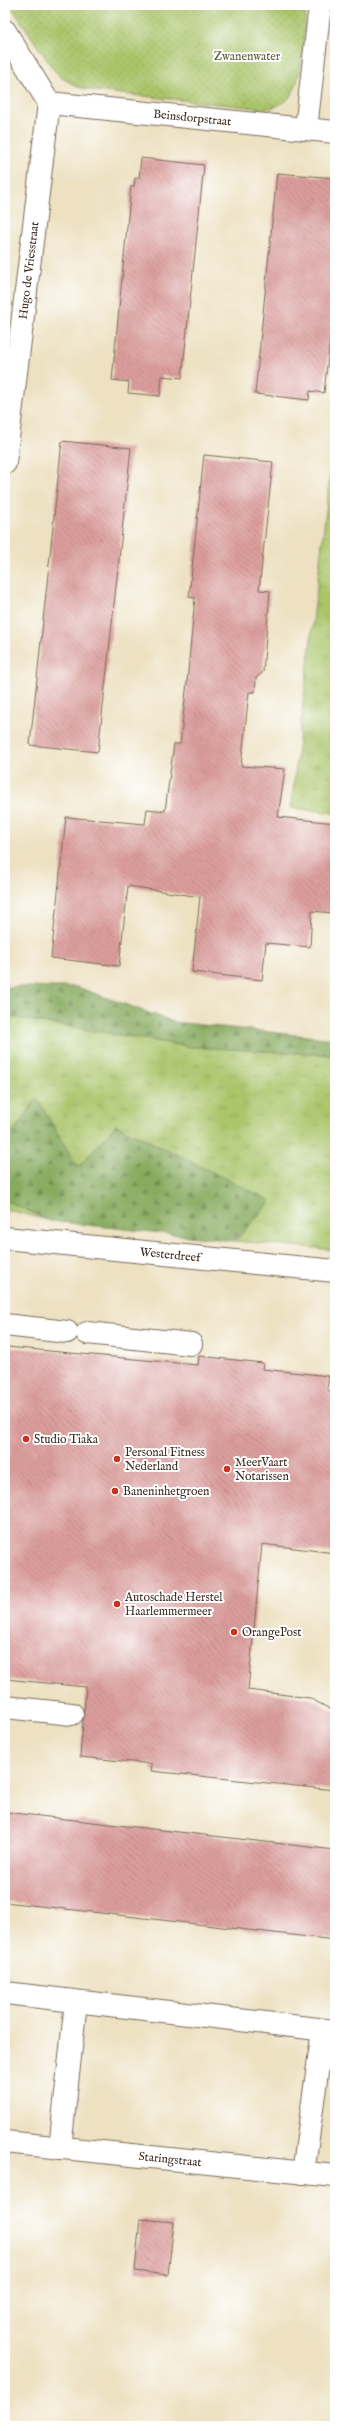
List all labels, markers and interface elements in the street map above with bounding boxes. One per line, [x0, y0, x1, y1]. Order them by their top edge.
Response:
park label: Zwanenwater [214, 49, 281, 64]
street label: Beinsdorpstraat [153, 106, 232, 129]
street label: Hugo de Vriesstraat [15, 221, 42, 320]
street label: Westerdreef [139, 1244, 204, 1265]
place label: Studio Tiaka [34, 1432, 99, 1447]
marker: Studio Tiaka [21, 1434, 31, 1444]
place label: Personal Fitness Nederland [125, 1445, 205, 1474]
marker: Personal Fitness Nederland [112, 1454, 122, 1464]
place label: MeerVaart Notarissen [235, 1455, 289, 1484]
marker: MeerVaart Notarissen [222, 1464, 232, 1474]
place label: Baneninhetgroen [123, 1484, 210, 1499]
marker: Baneninhetgroen [110, 1486, 120, 1496]
place label: Autoschade Herstel Haarlemmermeer [124, 1590, 223, 1619]
marker: Autoschade Herstel Haarlemmermeer [112, 1599, 122, 1609]
place label: OrangePost [242, 1625, 301, 1640]
marker: OrangePost [229, 1627, 239, 1637]
street label: Staringstraat [138, 2148, 202, 2170]

